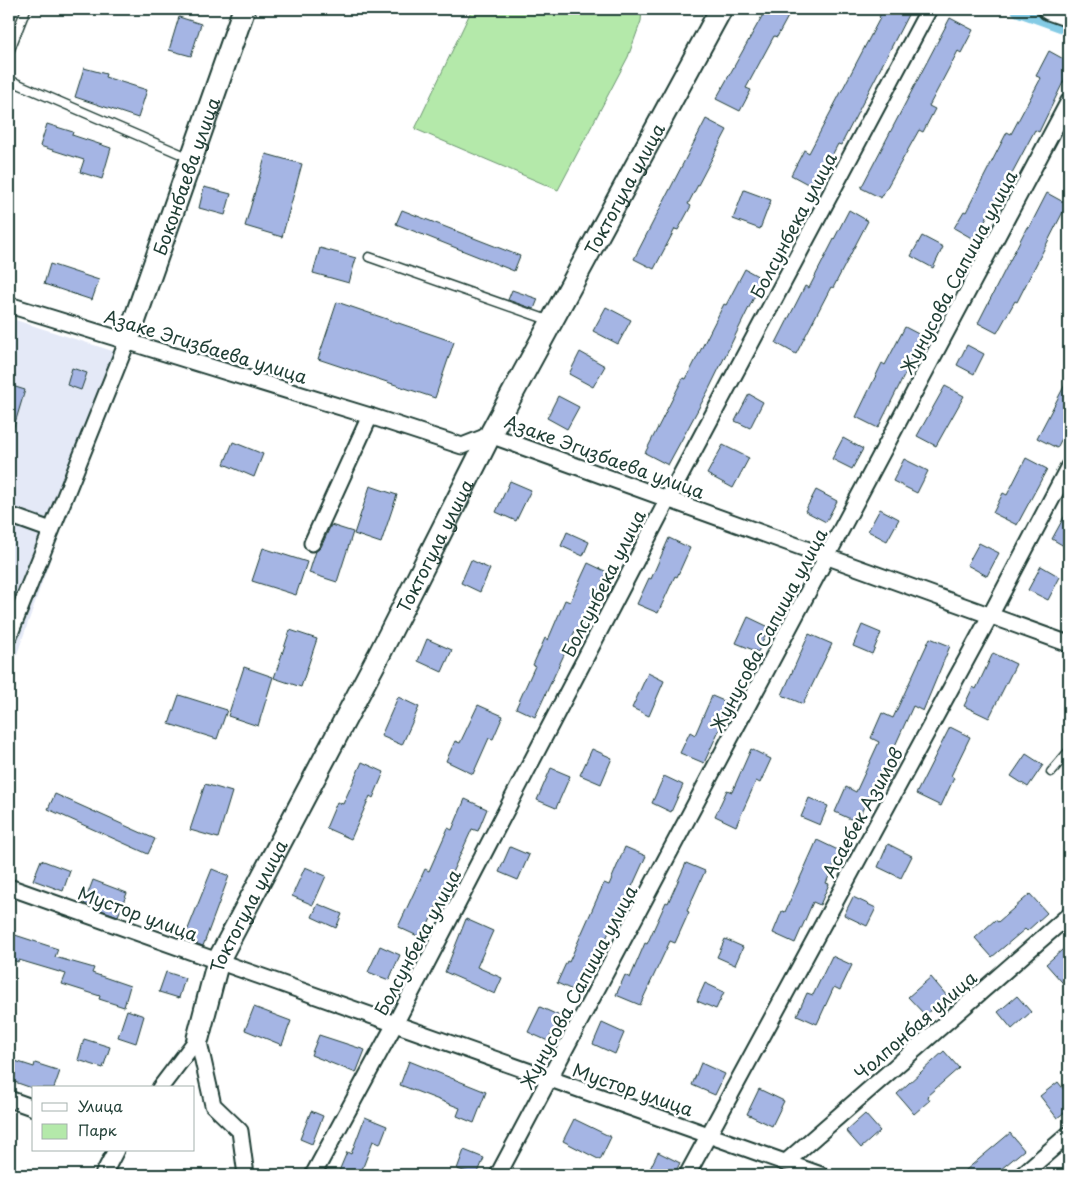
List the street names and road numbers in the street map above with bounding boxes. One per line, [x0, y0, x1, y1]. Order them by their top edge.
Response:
street label: Боконбаева улица [145, 93, 226, 259]
street label: Токтогула улица [577, 117, 671, 260]
street label: Болсунбека улица [743, 147, 843, 303]
street label: Жунусова Сапиша улица [893, 165, 1024, 379]
street label: Азаке Эгизбаева улица [101, 302, 311, 390]
street label: Азаке Эгизбаева улица [501, 407, 709, 505]
street label: Токтогула улица [389, 473, 480, 617]
street label: Болсунбека улица [554, 504, 652, 661]
street label: Жунусова Сапиша улица [703, 523, 834, 737]
street label: Асаебек Азимов [815, 742, 909, 882]
street label: Токтогула улица [202, 834, 293, 975]
street label: Болсунбека улица [367, 864, 467, 1020]
street label: Мустор улица [74, 879, 202, 947]
street label: Жунусова Сапиша улица [513, 880, 644, 1094]
street label: Чолпонбая улица [848, 964, 983, 1086]
street label: Мустор улица [569, 1056, 698, 1122]

